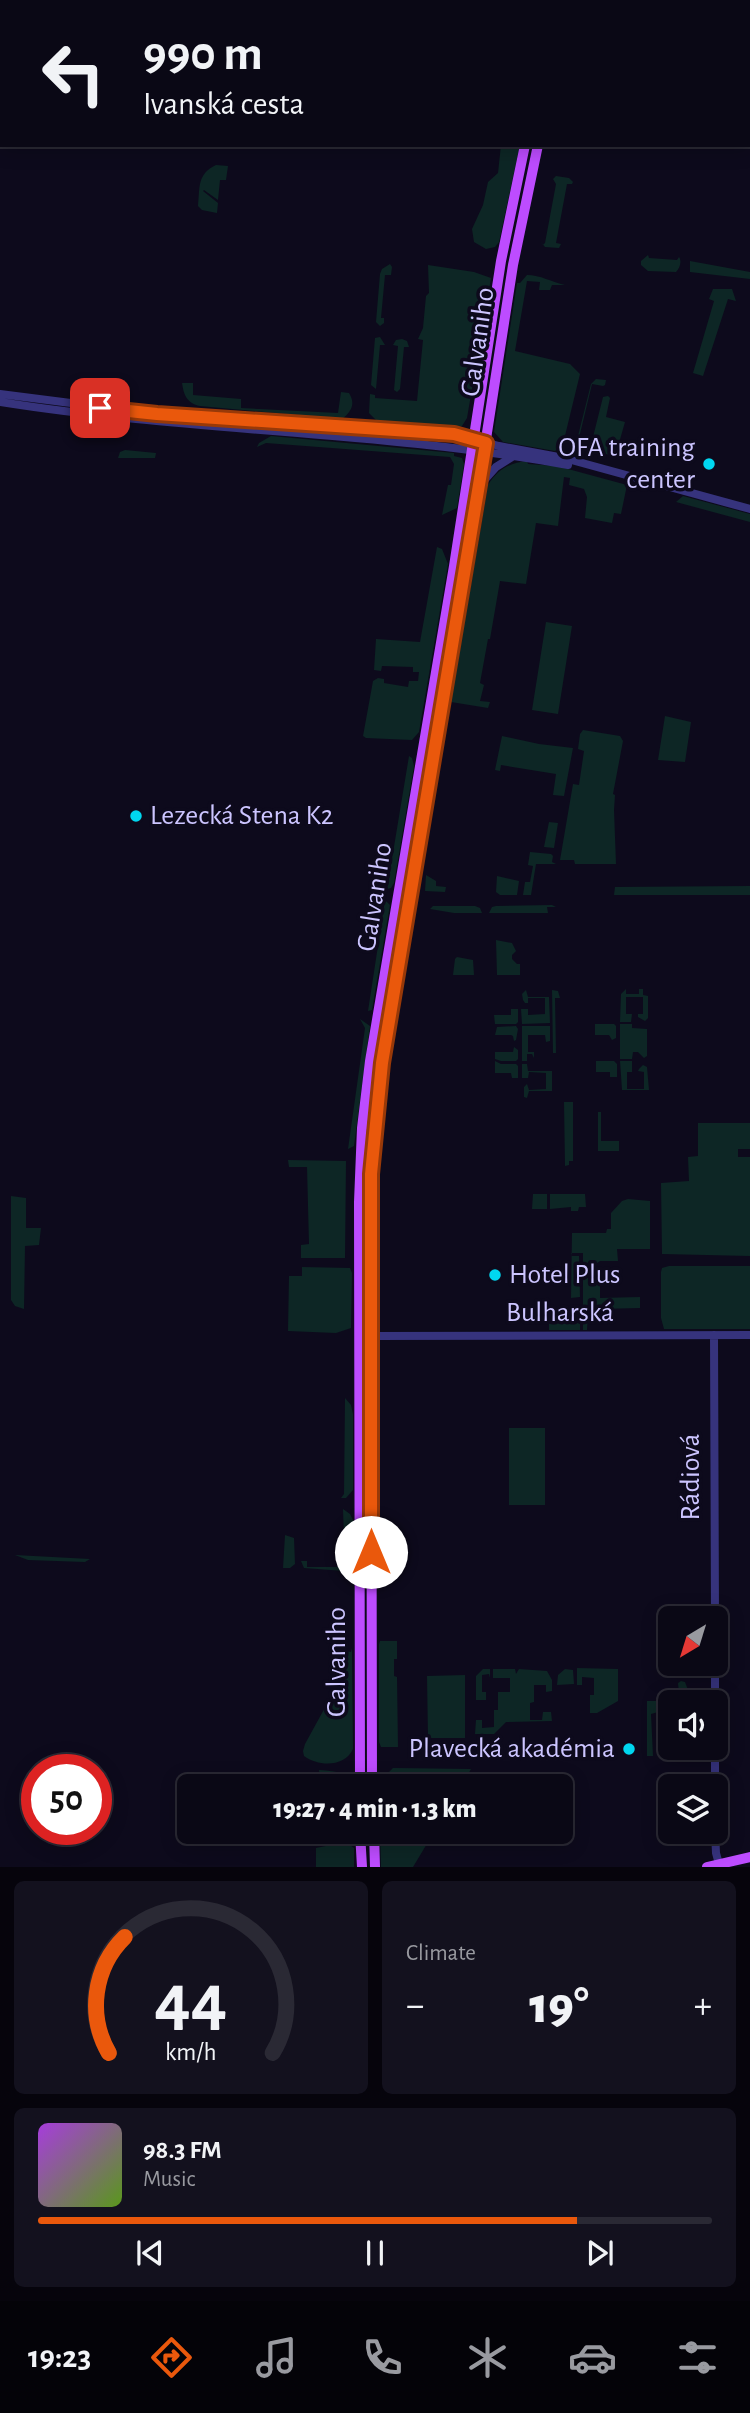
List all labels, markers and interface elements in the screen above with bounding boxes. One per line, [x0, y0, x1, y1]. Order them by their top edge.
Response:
icon: left [28, 28, 119, 119]
text: 990 m [143, 30, 263, 79]
text: Ivanská cesta [143, 88, 304, 120]
street label: Galvaniho [456, 286, 500, 398]
pin [70, 378, 130, 438]
icon: arrive [81, 389, 119, 427]
place label: OFA training center [558, 434, 695, 494]
marker: OFA training center [701, 456, 717, 472]
place label: Lezecká Stena K2 [150, 802, 334, 830]
marker: Lezecká Stena K2 [128, 808, 144, 824]
street label: Galvaniho [353, 841, 397, 953]
place label: Hotel Plus [509, 1261, 620, 1289]
marker: Hotel Plus [487, 1267, 503, 1283]
street label: Bulharská [506, 1299, 614, 1327]
street label: Rádiová [677, 1434, 705, 1520]
position arrow [334, 1515, 408, 1589]
north arrow [658, 1606, 728, 1676]
map controls [658, 1606, 728, 1844]
street label: Galvaniho [323, 1607, 351, 1717]
button: sound [658, 1690, 728, 1760]
place label: Plavecká akadémia [408, 1735, 615, 1763]
marker: Plavecká akadémia [621, 1741, 637, 1757]
speed limit sign: 50 [21, 1754, 112, 1845]
button: layers [658, 1774, 728, 1844]
text: 19:27 · 4 min · 1.3 km [273, 1796, 477, 1822]
text: Climate [406, 1942, 476, 1965]
text: 44 [154, 1966, 228, 2039]
text: 19° [529, 1980, 589, 2032]
text: − [406, 1987, 424, 2025]
text: + [694, 1987, 712, 2025]
text: km/h [165, 2040, 217, 2065]
text: 98.3 FM [143, 2137, 222, 2163]
text: Music [143, 2168, 195, 2191]
icon: previous [131, 2234, 169, 2272]
icon: pause [356, 2234, 394, 2272]
icon: next [581, 2234, 619, 2272]
icon: directions [147, 2333, 196, 2382]
icon: music [252, 2333, 301, 2382]
icon: phone [358, 2333, 407, 2382]
icon: climate [463, 2333, 512, 2382]
icon: car [568, 2333, 617, 2382]
icon: filters [673, 2333, 722, 2382]
text: 19:23 [28, 2341, 91, 2373]

